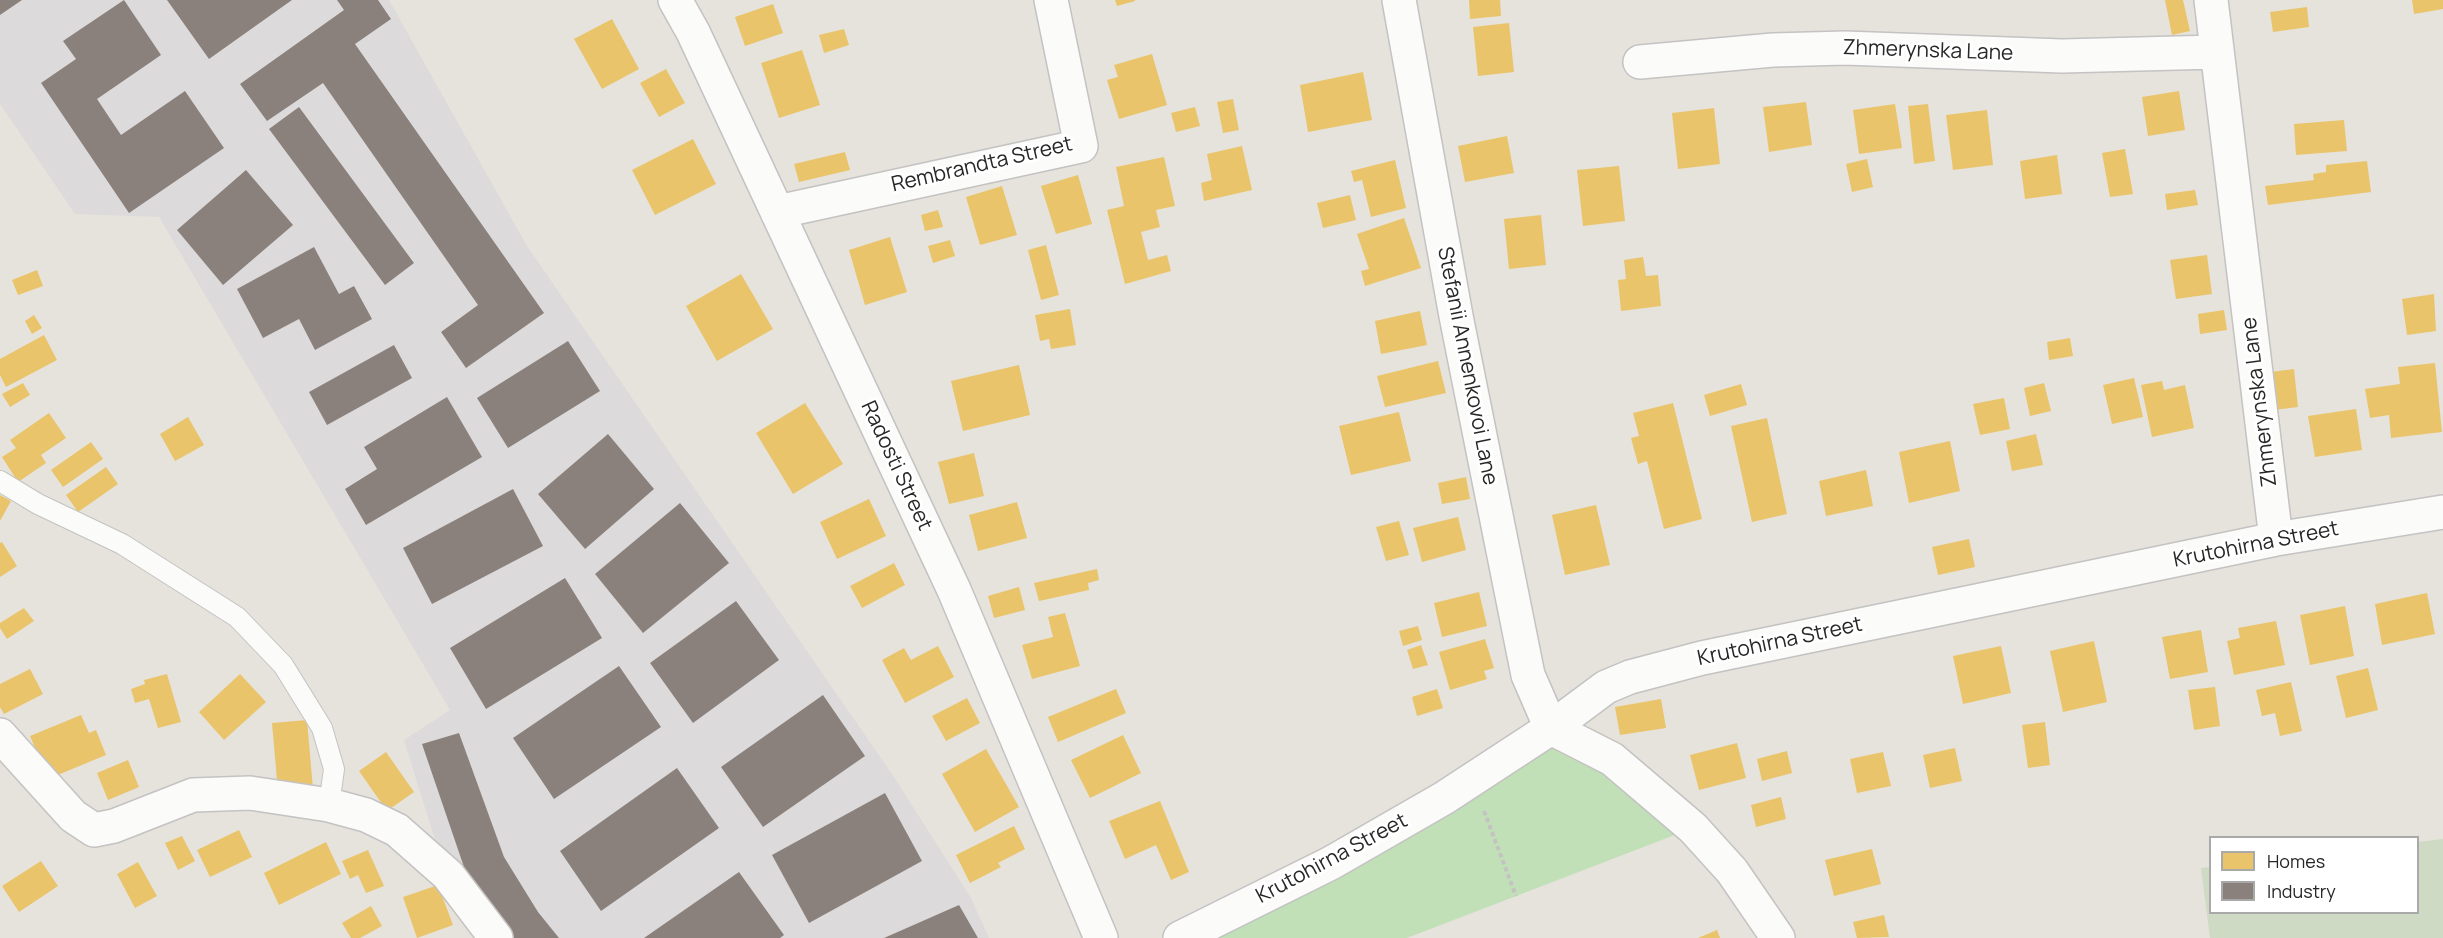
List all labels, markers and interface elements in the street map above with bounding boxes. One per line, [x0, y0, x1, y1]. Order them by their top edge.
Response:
street label: Zhmerynska Lane [1842, 35, 2014, 67]
street label: Rembrandta Street [889, 132, 1075, 198]
street label: Stefanii Annenkovoi Lane [1432, 245, 1502, 487]
street label: Zhmerynska Lane [2237, 316, 2283, 488]
street label: Radosti Street [855, 397, 937, 535]
street label: Krutohirna Street [2171, 517, 2341, 573]
street label: Krutohirna Street [1695, 612, 1865, 672]
street label: Krutohirna Street [1252, 808, 1412, 910]
legend [2209, 836, 2419, 914]
text: Homes [2267, 849, 2325, 873]
text: Industry [2267, 879, 2336, 903]

